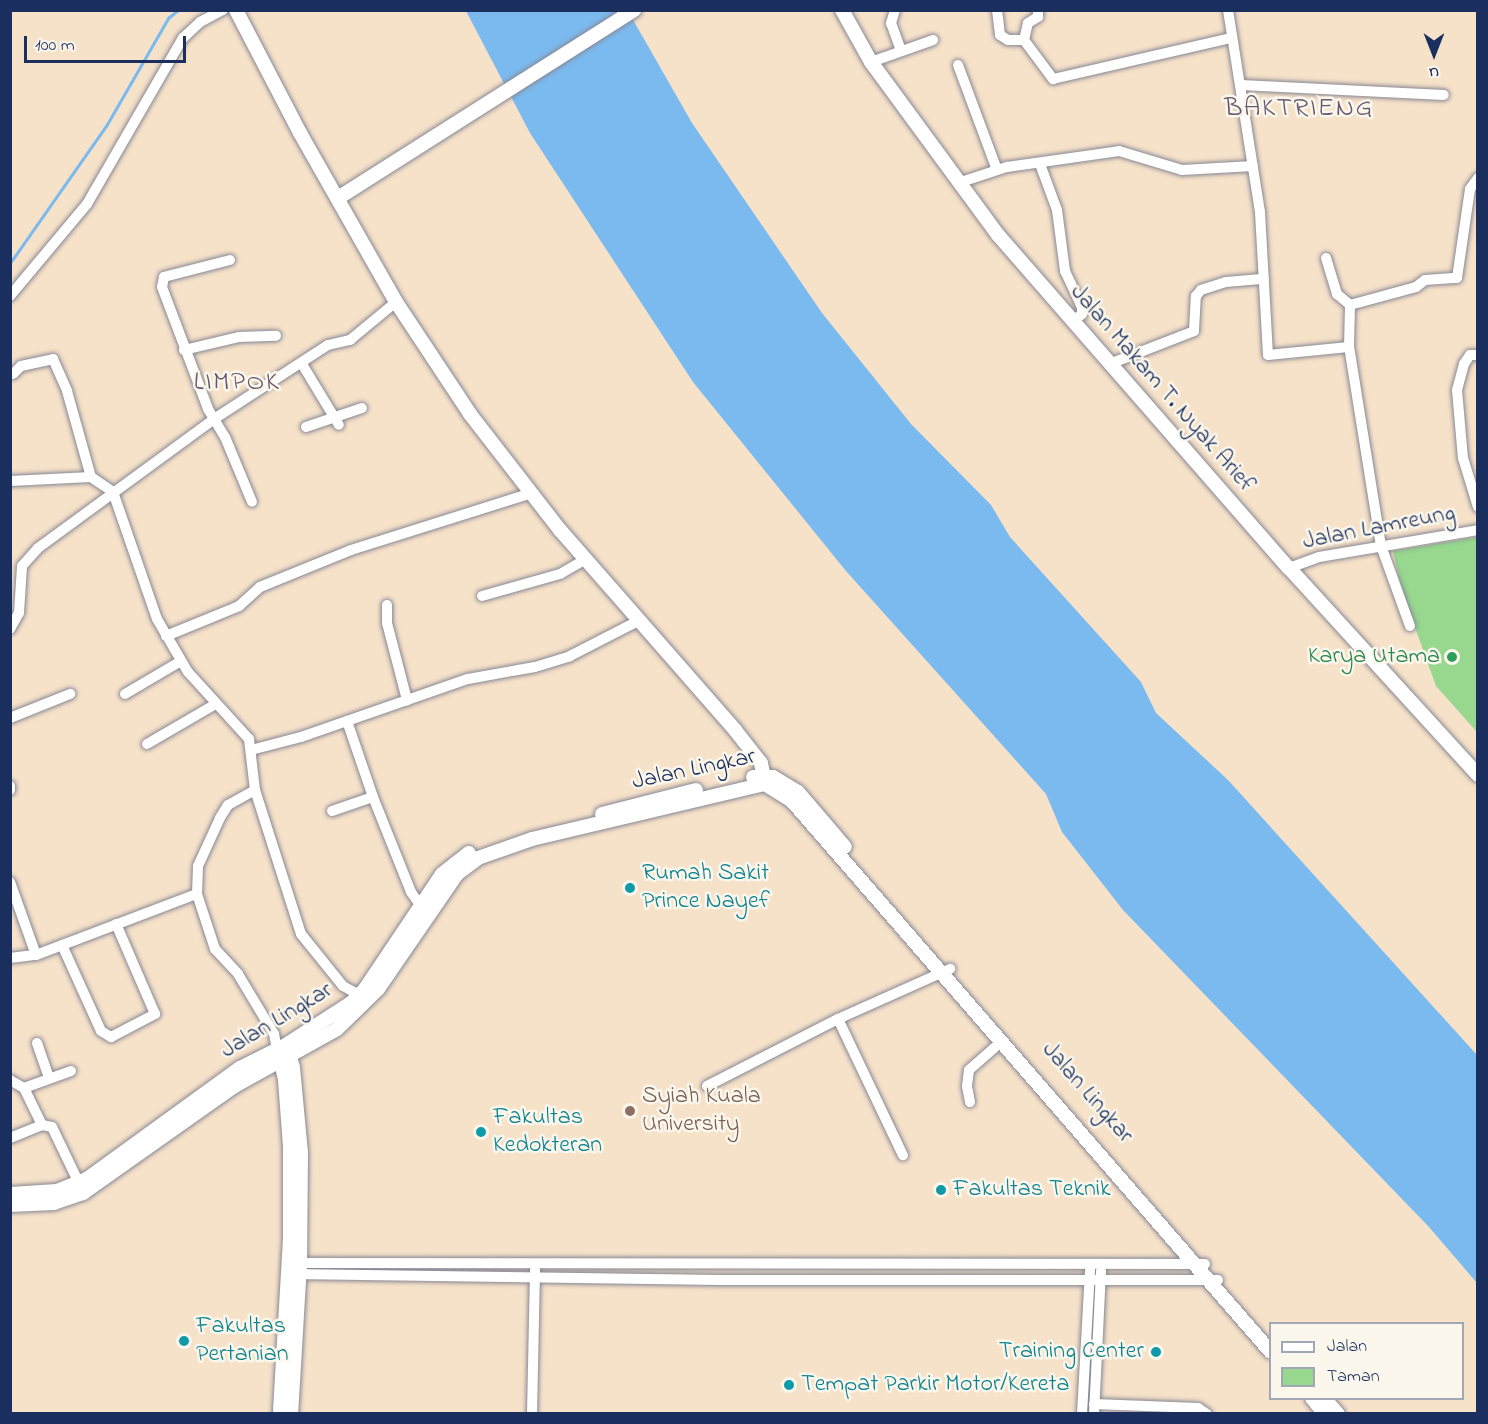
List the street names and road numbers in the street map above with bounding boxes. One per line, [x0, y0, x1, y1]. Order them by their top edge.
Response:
street label: Jalan Makam T. Nyak Arief [1063, 279, 1261, 499]
street label: Jalan Lamreung [1300, 499, 1458, 557]
street label: Jalan Lingkar [630, 743, 758, 797]
street label: Jalan Lingkar [216, 976, 338, 1066]
street label: Jalan Lingkar [1035, 1036, 1139, 1150]

